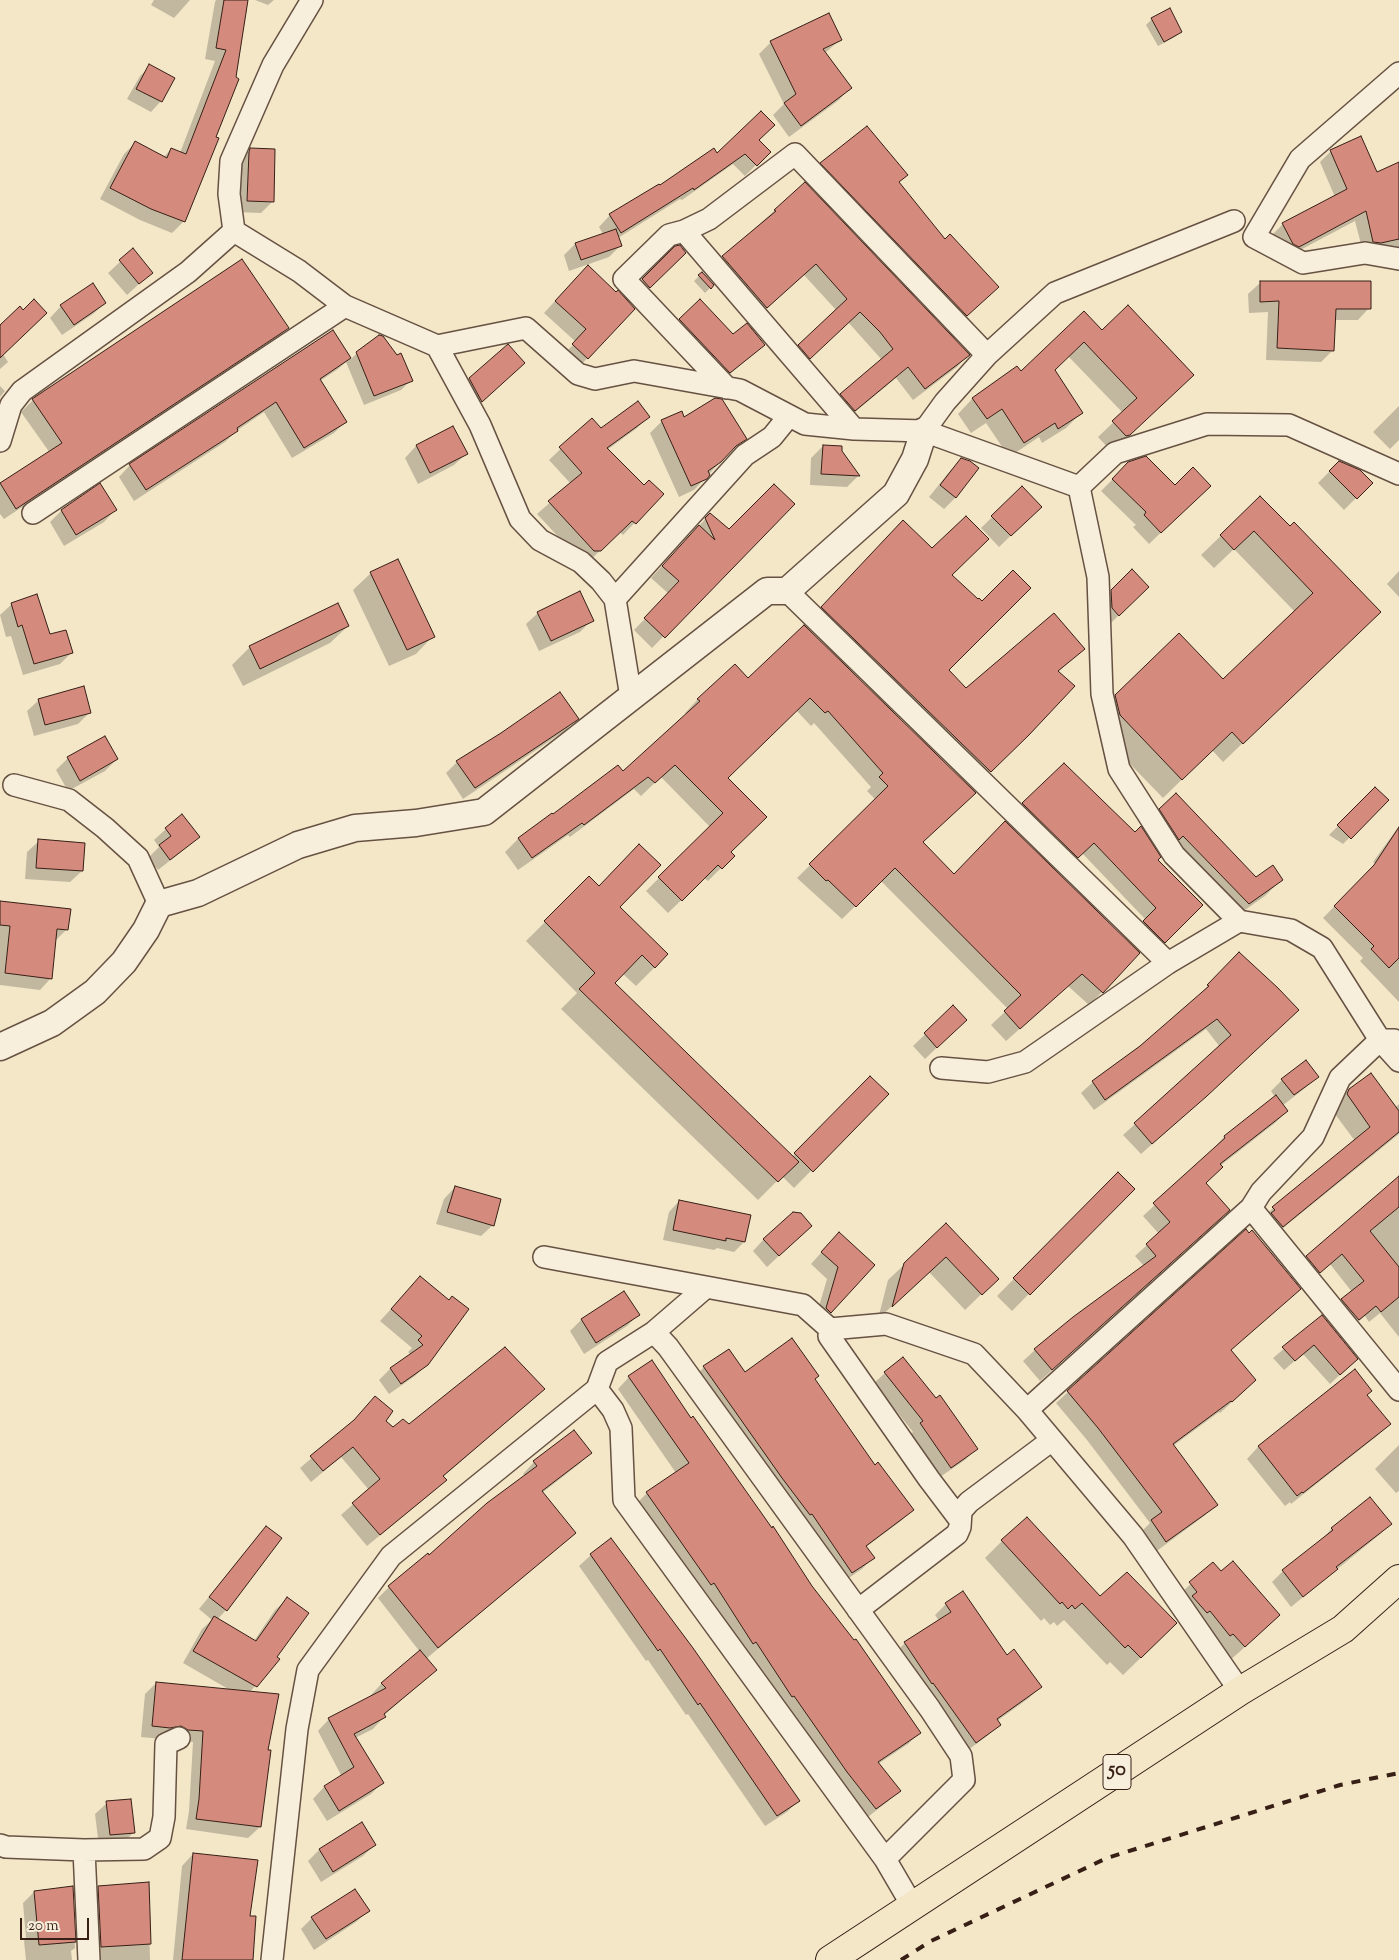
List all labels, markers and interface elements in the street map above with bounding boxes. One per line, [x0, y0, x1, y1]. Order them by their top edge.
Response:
road number: 50 [1103, 1754, 1131, 1790]
scale bar [22, 1908, 91, 1940]
text: 20 m [28, 1916, 59, 1937]

